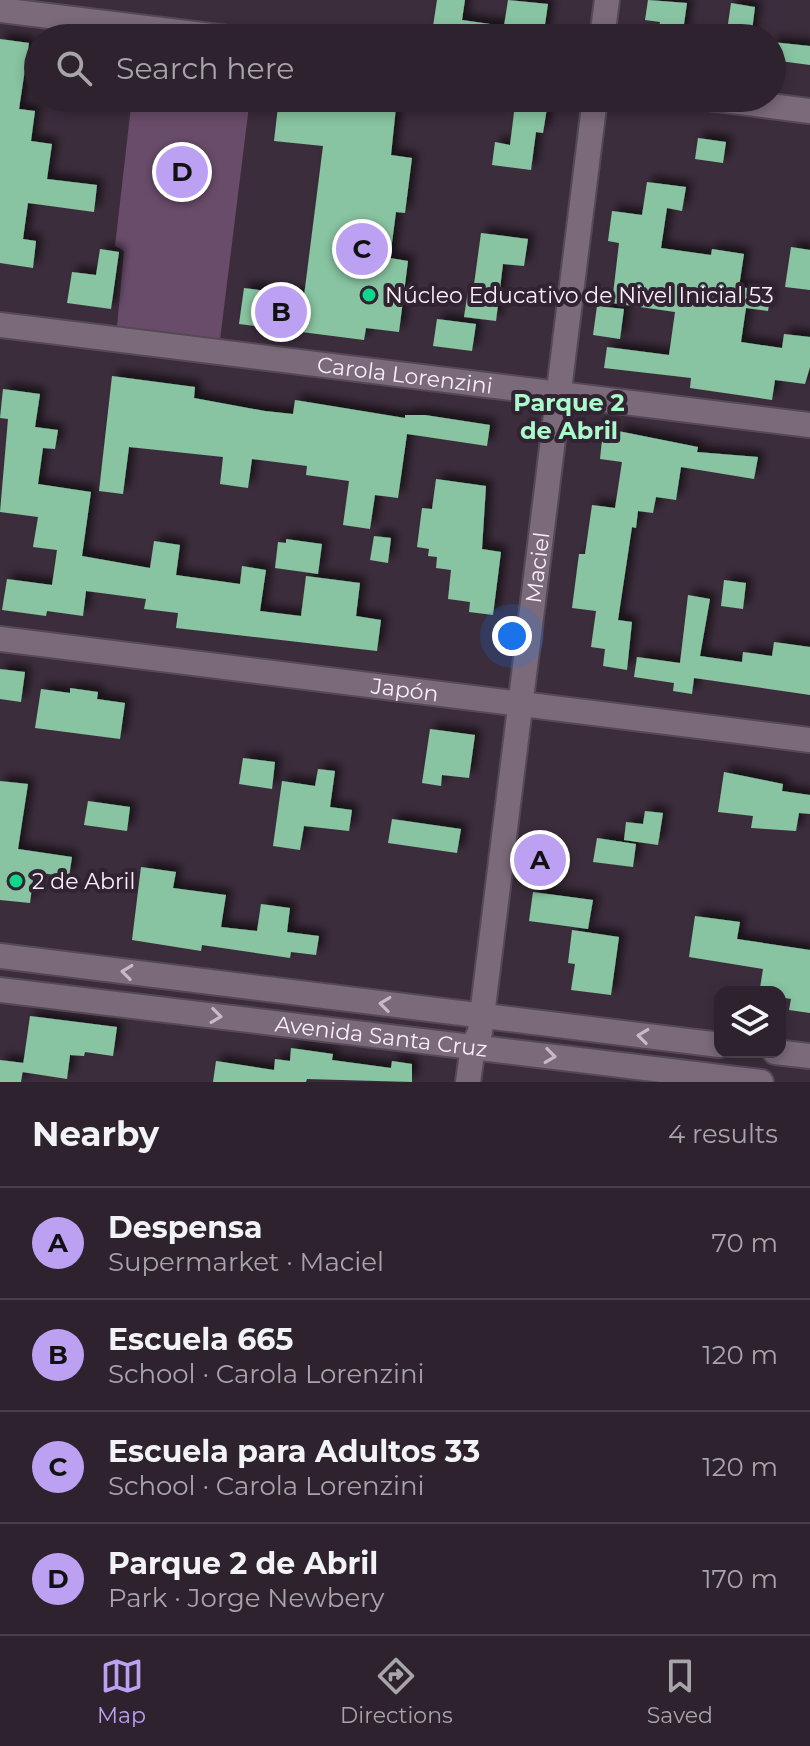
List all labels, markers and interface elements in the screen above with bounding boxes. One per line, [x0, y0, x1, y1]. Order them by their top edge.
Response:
search box [24, 24, 786, 112]
icon: search [52, 46, 96, 90]
text: Search here [116, 50, 294, 87]
pin: D [156, 142, 208, 202]
pin: C [336, 219, 388, 279]
pin: B [255, 282, 307, 342]
place label: Núcleo Educativo de Nivel Inicial 53 [385, 282, 774, 309]
marker: Núcleo Educativo de Nivel Inicial 53 [360, 286, 378, 304]
street label: Carola Lorenzini [316, 351, 494, 399]
district label: Parque 2 de Abril [513, 388, 625, 445]
street label: Maciel [519, 530, 555, 605]
your location [492, 616, 532, 656]
street label: Japón [369, 672, 440, 707]
pin: A [514, 830, 566, 890]
place label: 2 de Abril [32, 868, 135, 895]
marker: 2 de Abril [7, 872, 25, 890]
one-way arrow [120, 963, 133, 980]
map controls [714, 986, 786, 1058]
button: layers [714, 986, 786, 1058]
one-way arrow [378, 995, 391, 1012]
one-way arrow [210, 1007, 223, 1024]
street label: Avenida Santa Cruz [274, 1010, 489, 1062]
one-way arrow [636, 1027, 649, 1044]
one-way arrow [543, 1047, 557, 1064]
text: Nearby [32, 1113, 159, 1155]
text: 4 results [668, 1118, 778, 1150]
text: Despensa [108, 1209, 262, 1246]
text: A [48, 1227, 68, 1259]
text: 70 m [712, 1227, 778, 1259]
text: Supermarket · Maciel [108, 1246, 384, 1278]
text: Escuela 665 [108, 1321, 293, 1358]
text: B [48, 1339, 68, 1371]
text: 120 m [702, 1339, 778, 1371]
text: School · Carola Lorenzini [108, 1358, 425, 1390]
text: Escuela para Adultos 33 [108, 1433, 480, 1470]
text: C [49, 1451, 67, 1483]
text: 120 m [702, 1451, 778, 1483]
text: School · Carola Lorenzini [108, 1470, 425, 1502]
text: Parque 2 de Abril [108, 1545, 378, 1582]
text: D [47, 1563, 69, 1595]
text: 170 m [702, 1563, 778, 1595]
text: Park · Jorge Newbery [108, 1582, 384, 1614]
tab: Map [97, 1654, 146, 1729]
tab: Directions [340, 1654, 453, 1729]
tab: Saved [647, 1654, 713, 1729]

